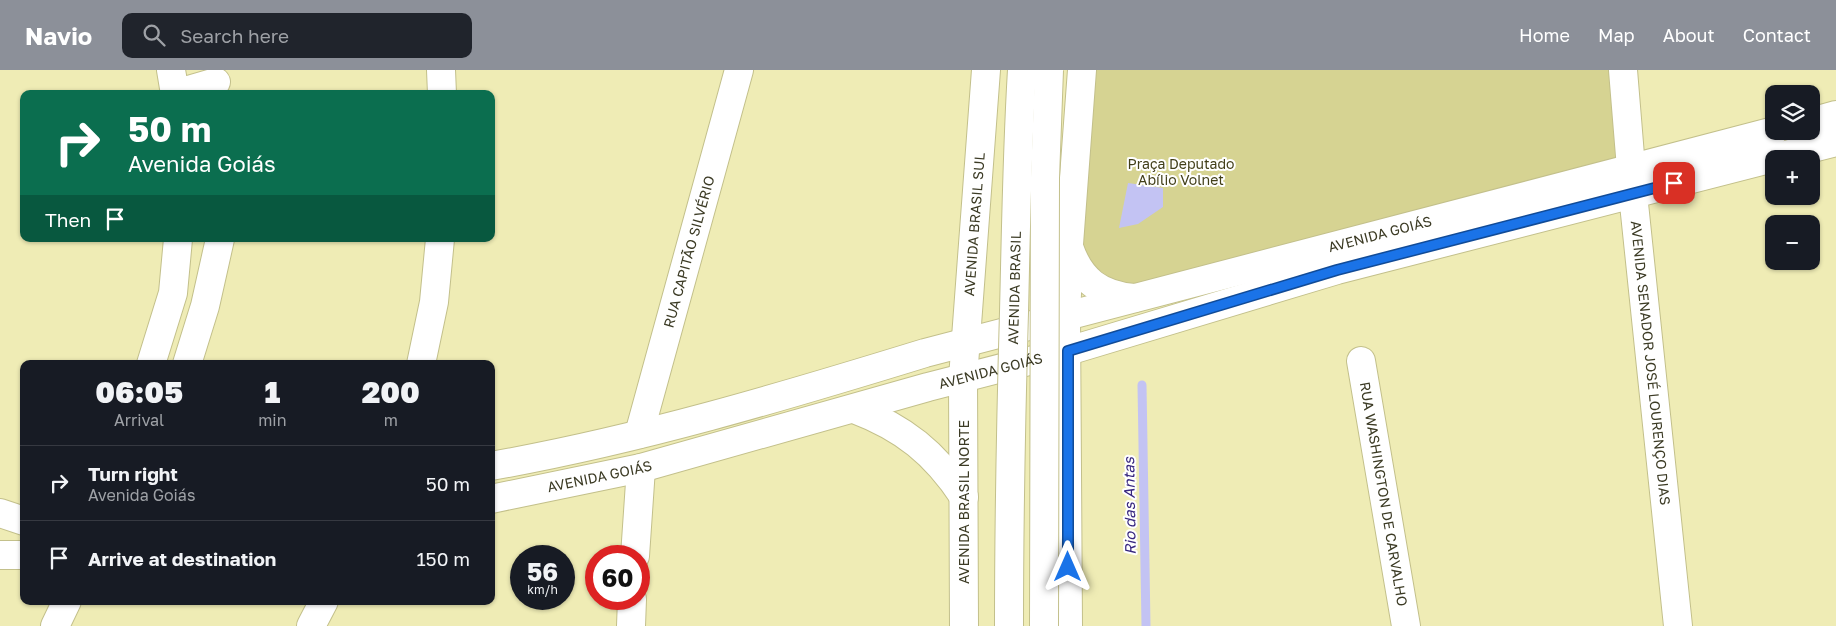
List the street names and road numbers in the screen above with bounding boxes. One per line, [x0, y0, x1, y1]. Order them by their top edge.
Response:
street label: AVENIDA BRASIL SUL [960, 152, 988, 297]
street label: RUA CAPITÃO SILVÉRIO [660, 174, 718, 330]
street label: AVENIDA GOIÁS [1326, 212, 1433, 255]
street label: AVENIDA SENADOR JOSÉ LOURENÇO DIAS [1628, 220, 1674, 506]
street label: AVENIDA BRASIL [1004, 231, 1024, 345]
street label: AVENIDA GOIÁS [937, 349, 1044, 392]
street label: RUA WASHINGTON DE CARVALHO [1357, 380, 1412, 608]
street label: AVENIDA BRASIL NORTE [955, 420, 972, 584]
street label: AVENIDA GOIÁS [546, 456, 654, 495]

